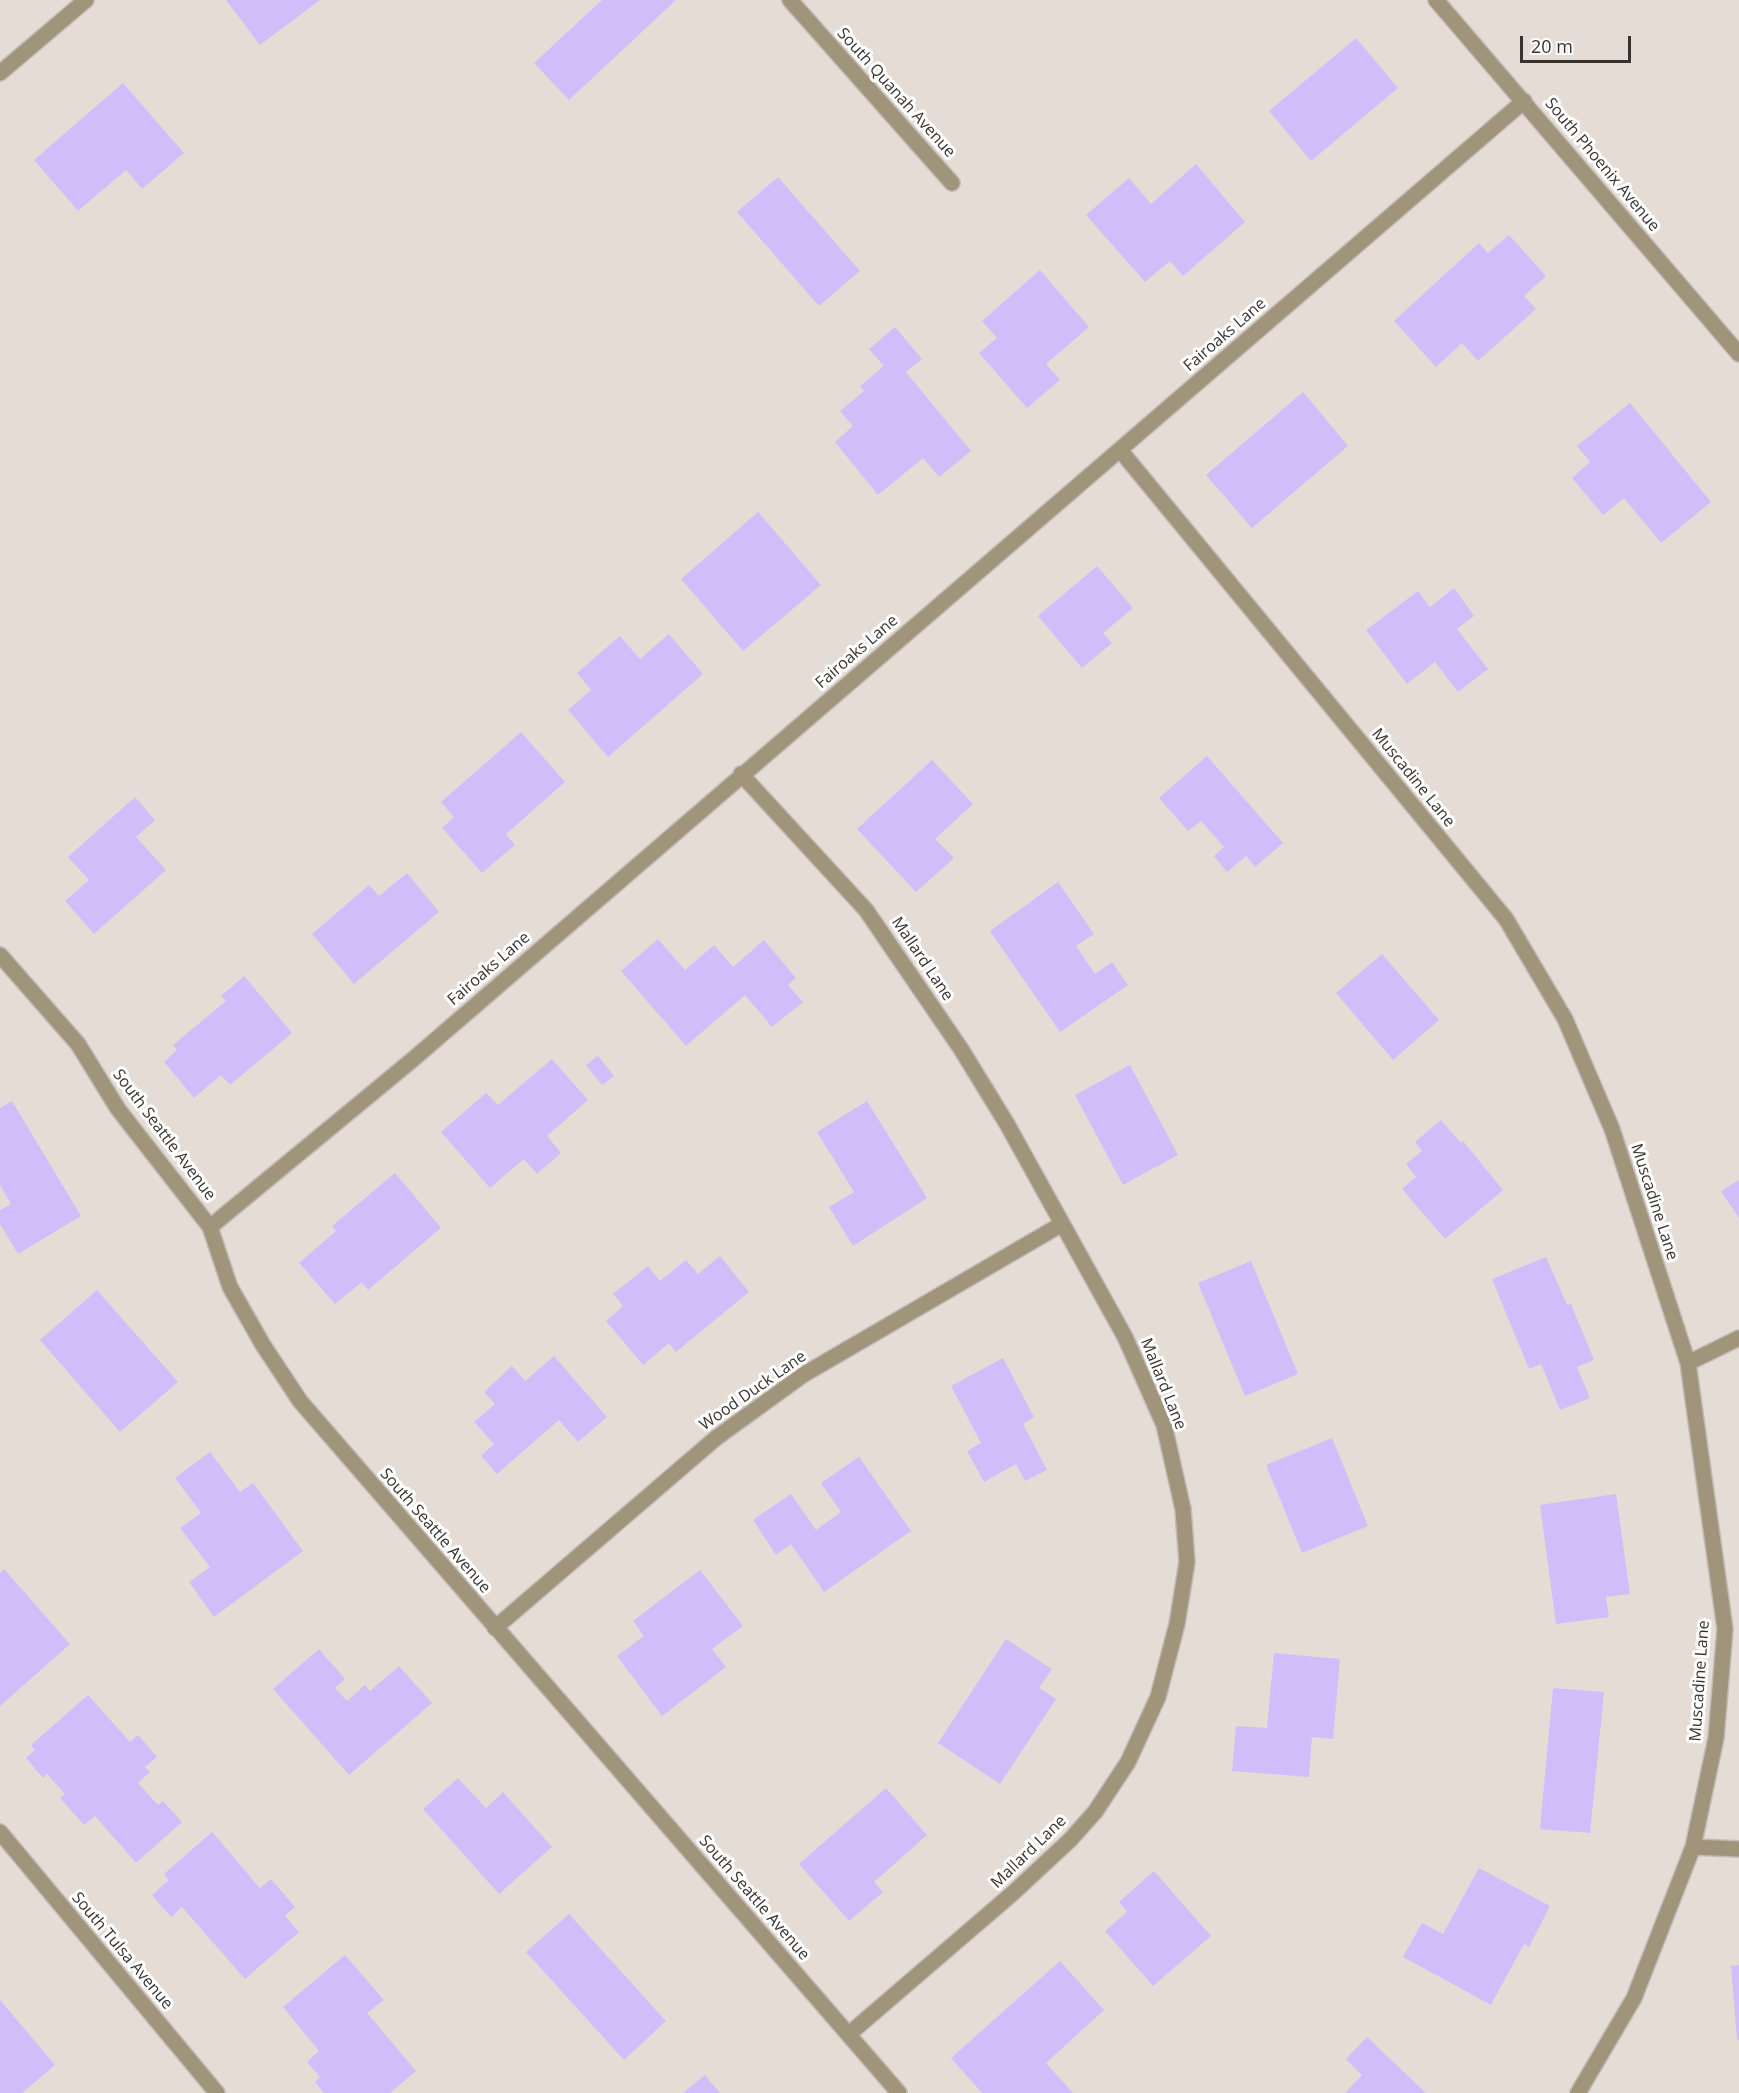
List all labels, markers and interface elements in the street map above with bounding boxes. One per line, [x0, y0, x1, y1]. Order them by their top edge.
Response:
street label: South Quanah Avenue [833, 24, 959, 162]
scale bar [1523, 24, 1634, 62]
text: 20 m [1531, 34, 1573, 58]
street label: South Phoenix Avenue [1541, 94, 1663, 236]
street label: Fairoaks Lane [1180, 294, 1270, 376]
street label: Fairoaks Lane [812, 611, 902, 693]
street label: Muscadine Lane [1367, 725, 1459, 831]
street label: Mallard Lane [887, 914, 957, 1004]
street label: Fairoaks Lane [444, 928, 534, 1010]
street label: South Seattle Avenue [109, 1066, 219, 1204]
street label: Muscadine Lane [1626, 1141, 1682, 1263]
street label: Mallard Lane [1136, 1336, 1190, 1432]
street label: Wood Duck Lane [696, 1347, 810, 1435]
street label: South Seattle Avenue [376, 1465, 494, 1597]
street label: Muscadine Lane [1686, 1620, 1714, 1742]
street label: Mallard Lane [988, 1811, 1070, 1893]
street label: South Seattle Avenue [695, 1832, 813, 1964]
street label: South Tulsa Avenue [67, 1889, 177, 2013]

